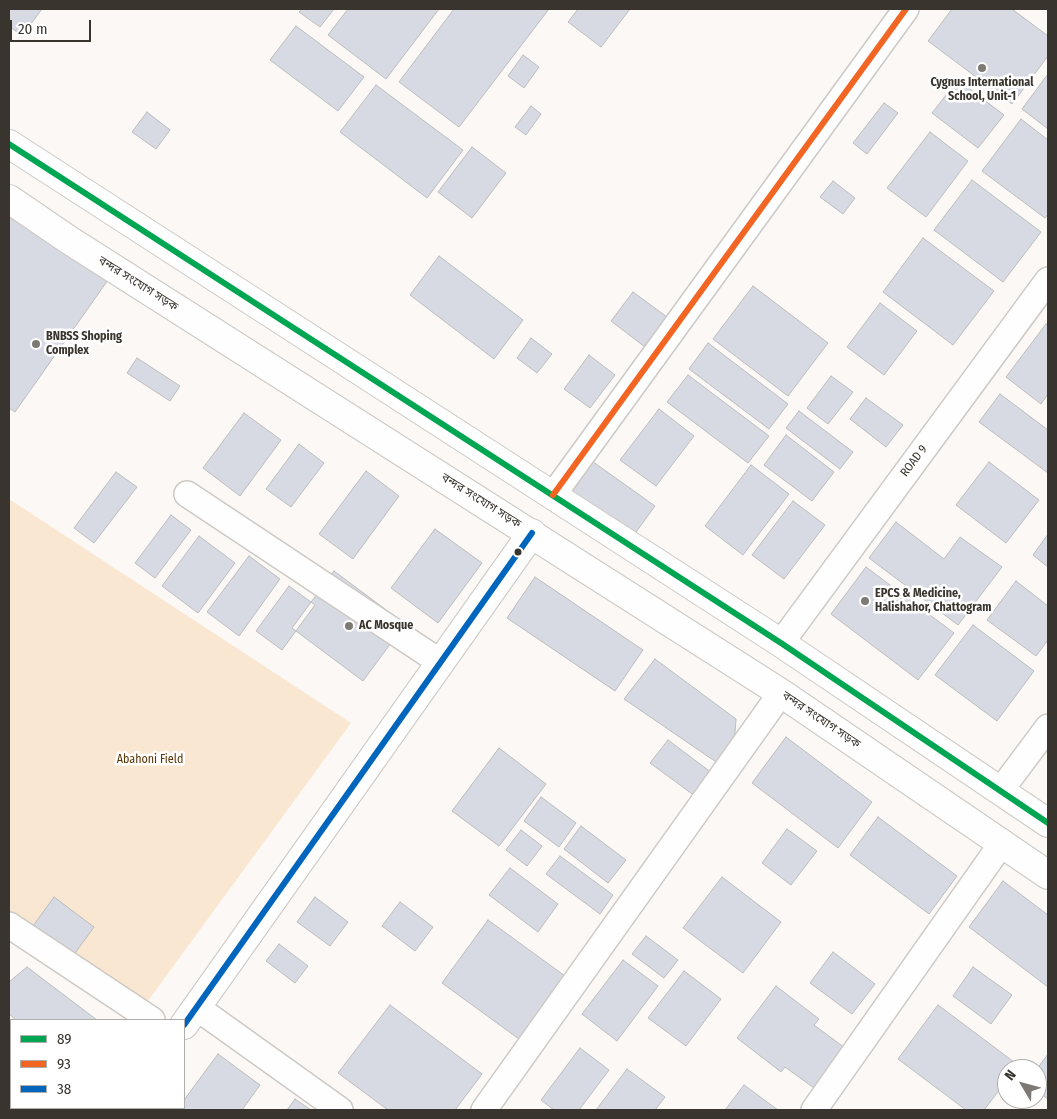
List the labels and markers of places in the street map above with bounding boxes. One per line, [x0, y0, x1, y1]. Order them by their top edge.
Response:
marker: Cygnus International School, Unit-1 [976, 62, 988, 74]
place label: Cygnus International School, Unit-1 [931, 76, 1033, 104]
place label: BNBSS Shoping Complex [46, 330, 122, 358]
marker: BNBSS Shoping Complex [30, 338, 42, 350]
unlabelled marker [513, 547, 523, 557]
place label: EPCS & Medicine, Halishahor, Chattogram [875, 587, 991, 615]
marker: EPCS & Medicine, Halishahor, Chattogram [859, 595, 871, 607]
place label: AC Mosque [359, 619, 413, 633]
marker: AC Mosque [343, 620, 355, 632]

